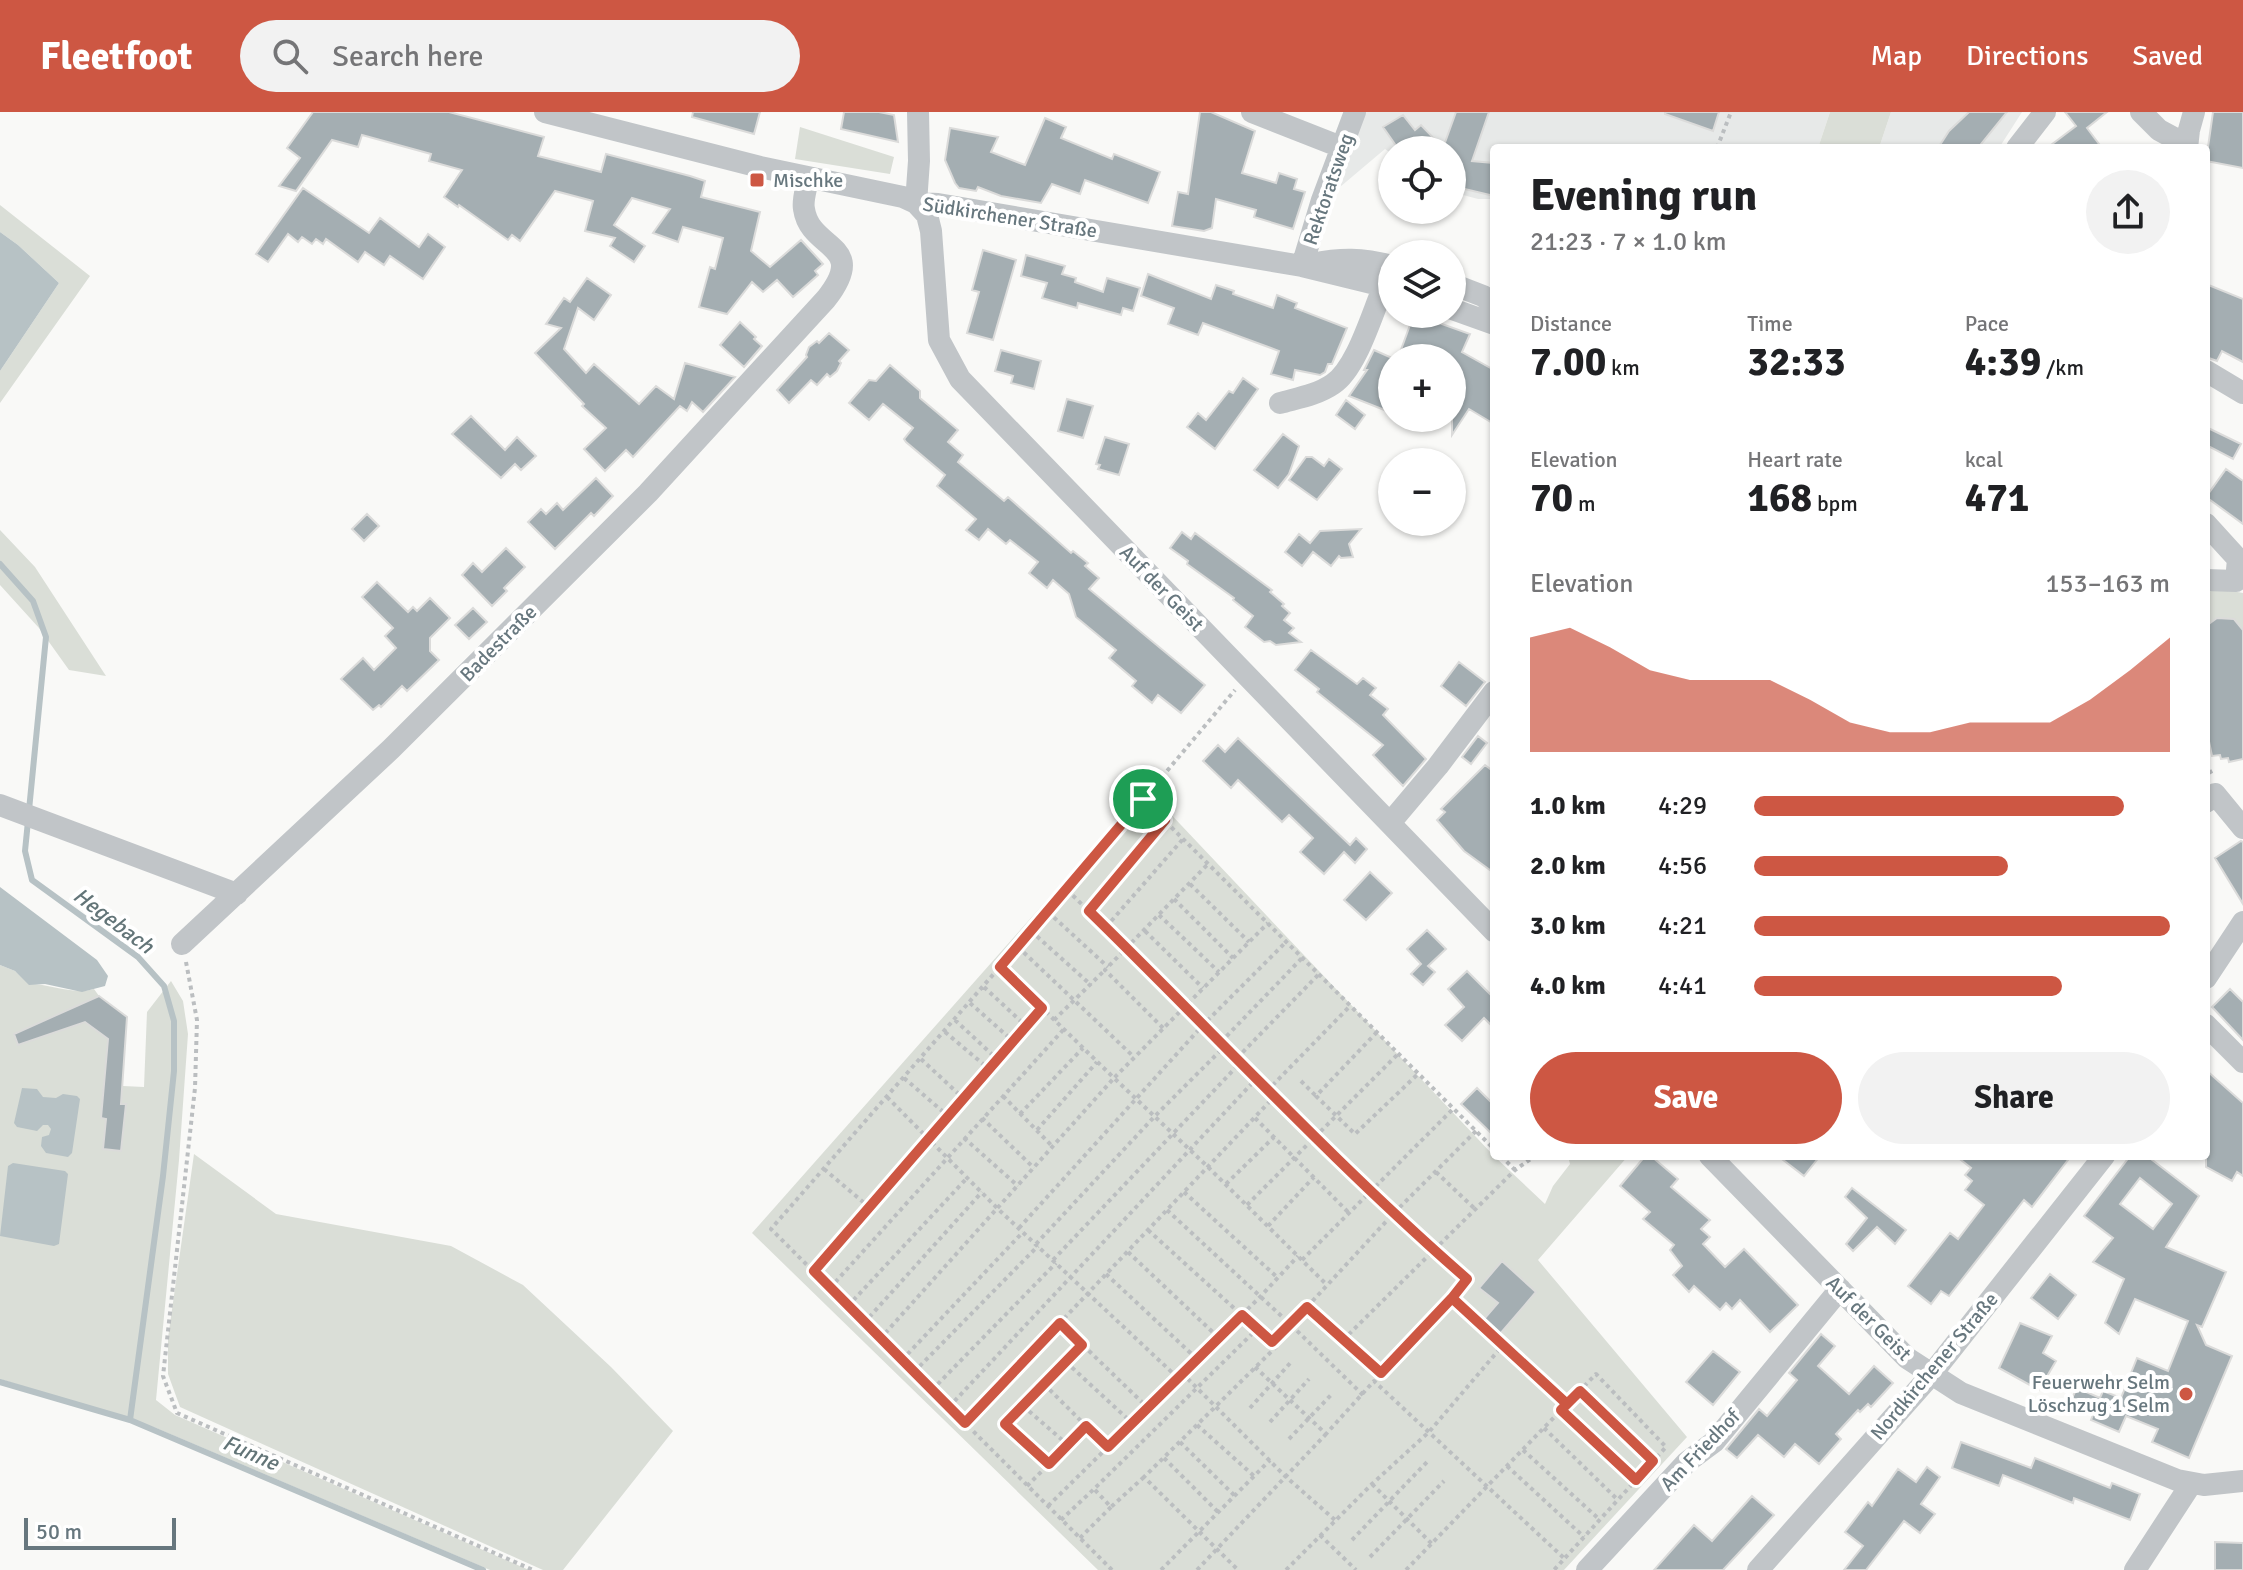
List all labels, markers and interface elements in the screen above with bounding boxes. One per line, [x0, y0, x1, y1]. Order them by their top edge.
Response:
search box [240, 20, 800, 92]
text: Fleetfoot [40, 33, 192, 80]
icon: search [268, 34, 312, 78]
text: Search here [332, 38, 484, 75]
text: Map [1870, 39, 1922, 73]
text: Directions [1966, 39, 2088, 73]
text: Saved [2132, 39, 2203, 73]
street label: Rektoratsweg [1298, 130, 1359, 248]
map controls [1378, 136, 1466, 536]
button: locate [1378, 136, 1466, 224]
place label: Mischke [773, 168, 843, 193]
text: Evening run [1530, 169, 1757, 223]
button: share [2086, 170, 2170, 254]
marker: Mischke [748, 171, 766, 189]
street label: Südkirchener Straße [921, 191, 1099, 244]
text: 21:23 · 7 × 1.0 km [1530, 226, 1726, 258]
button: layers [1378, 240, 1466, 328]
text: Distance [1530, 310, 1612, 337]
text: Time [1747, 310, 1793, 337]
text: Pace [1965, 310, 2009, 337]
text: 7.00 [1530, 337, 1606, 387]
text: 32:33 [1747, 337, 1846, 387]
text: 4:39 [1965, 337, 2041, 387]
button: + [1378, 344, 1466, 432]
text: km [1606, 354, 1640, 381]
text: /km [2041, 354, 2084, 381]
text: Elevation [1530, 446, 1618, 473]
text: Heart rate [1747, 446, 1843, 473]
text: kcal [1965, 446, 2003, 473]
button: − [1378, 448, 1466, 536]
text: 70 [1530, 473, 1573, 523]
text: 168 [1747, 473, 1812, 523]
text: 471 [1965, 473, 2029, 523]
text: m [1573, 490, 1596, 517]
text: bpm [1812, 490, 1858, 517]
street label: Auf der Geist [1114, 540, 1209, 637]
text: Elevation [1530, 568, 1634, 600]
text: 153–163 m [2046, 568, 2170, 600]
street label: Badestraße [455, 600, 542, 687]
pin [1109, 765, 1177, 833]
icon: arrive [1121, 777, 1165, 821]
text: 1.0 km [1530, 790, 1606, 822]
text: 4:29 [1658, 790, 1707, 822]
text: 2.0 km [1530, 850, 1606, 882]
text: 4:56 [1658, 850, 1707, 882]
water label: Hegebach [68, 881, 160, 960]
text: 3.0 km [1530, 910, 1606, 942]
text: 4:21 [1658, 910, 1707, 942]
text: 4.0 km [1530, 970, 1606, 1002]
text: 4:41 [1658, 970, 1707, 1002]
button: Save [1530, 1052, 1842, 1144]
button: Share [1858, 1052, 2170, 1144]
street label: Auf der Geist [1821, 1270, 1917, 1366]
street label: Nordkirchener Straße [1865, 1287, 2003, 1445]
place label: Feuerwehr Selm Löschzug 1 Selm [2028, 1370, 2170, 1418]
marker: Feuerwehr Selm Löschzug 1 Selm [2177, 1385, 2195, 1403]
street label: Am Friedhof [1655, 1403, 1746, 1496]
water label: Funne [219, 1429, 284, 1477]
scale bar [24, 1514, 176, 1550]
text: 50 m [36, 1518, 82, 1545]

